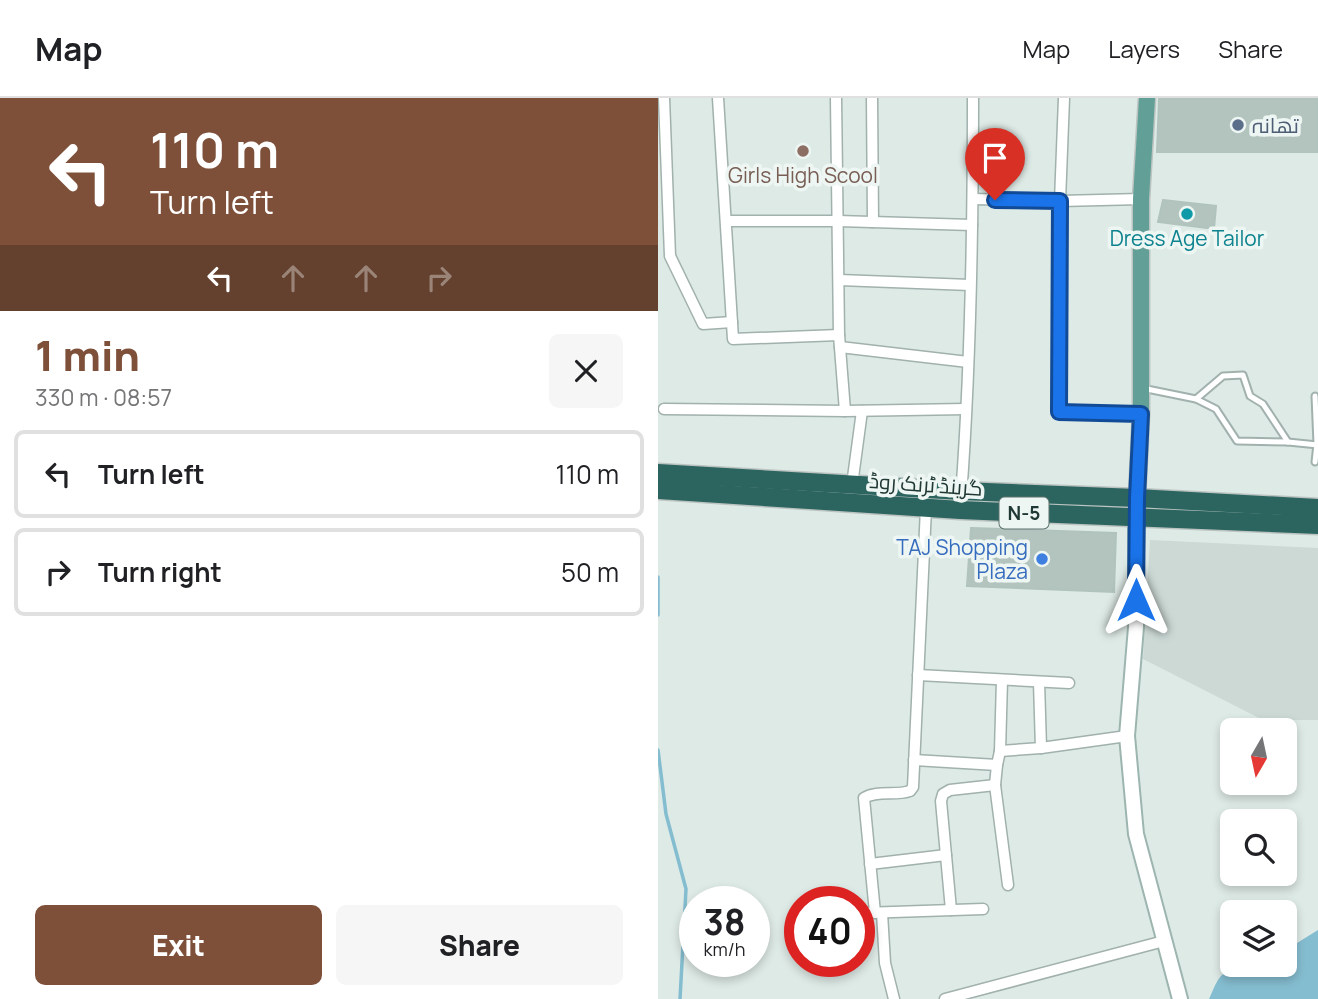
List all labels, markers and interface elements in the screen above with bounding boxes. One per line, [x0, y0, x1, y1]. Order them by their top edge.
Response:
text: Map [35, 26, 103, 71]
text: Map [1023, 32, 1070, 65]
text: Layers [1108, 32, 1180, 65]
text: Share [1218, 32, 1283, 65]
place label: تھانہ [1252, 111, 1299, 139]
text: 110 m [150, 116, 279, 183]
marker: تھانہ [1230, 117, 1246, 133]
icon: left [35, 126, 126, 217]
pin [965, 128, 1025, 200]
icon: arrive [976, 139, 1014, 177]
marker: Girls High Scool [795, 143, 811, 159]
place label: Girls High Scool [728, 161, 878, 189]
text: Turn left [150, 180, 274, 224]
marker: Dress Age Tailor [1179, 206, 1195, 222]
place label: Dress Age Tailor [1110, 224, 1265, 252]
icon: left [201, 259, 239, 297]
icon: ahead [274, 259, 312, 297]
icon: ahead [347, 259, 385, 297]
icon: right [420, 259, 458, 297]
text: 1 min [35, 326, 140, 384]
button: close [549, 334, 623, 408]
text: 330 m · 08:57 [35, 381, 172, 413]
icon: left [39, 455, 77, 493]
text: Turn left [98, 456, 205, 492]
text: 110 m [556, 456, 619, 492]
street label: گرینڈ ٹرنک روڈ [868, 466, 984, 502]
road number: N-5 [1000, 498, 1048, 528]
place label: TAJ Shopping Plaza [896, 533, 1028, 585]
marker: TAJ Shopping Plaza [1034, 551, 1050, 567]
icon: right [39, 553, 77, 591]
text: Turn right [98, 554, 222, 590]
text: 50 m [561, 554, 619, 590]
position arrow [1099, 563, 1173, 637]
north arrow [1220, 718, 1297, 794]
map controls [1220, 718, 1297, 977]
button: search [1220, 809, 1297, 886]
speed limit sign: 40 [784, 886, 875, 977]
text: 38 [704, 898, 745, 946]
button: layers [1220, 900, 1297, 977]
button: Exit [35, 905, 322, 985]
button: Share [336, 905, 623, 985]
text: km/h [704, 937, 745, 961]

